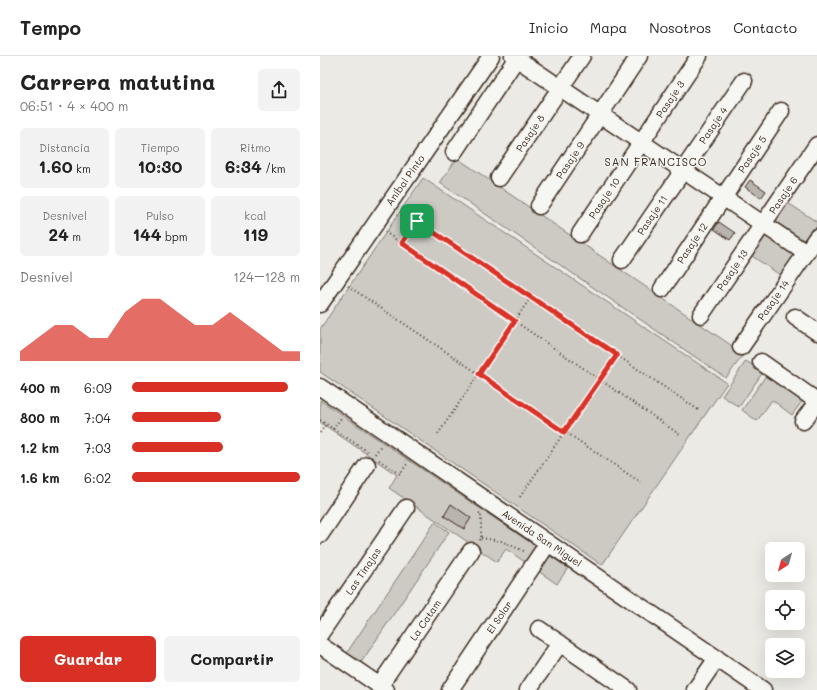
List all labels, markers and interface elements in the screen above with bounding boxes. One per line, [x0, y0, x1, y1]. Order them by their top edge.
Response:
text: Tempo [20, 15, 81, 40]
text: Inicio [529, 18, 568, 37]
text: Mapa [590, 18, 627, 37]
text: Nosotros [649, 18, 711, 37]
text: Contacto [733, 18, 797, 37]
text: Carrera matutina [20, 67, 215, 96]
button: share [258, 69, 300, 111]
street label: Pasaje 3 [652, 78, 688, 120]
text: 06:51 · 4 × 400 m [20, 97, 128, 114]
street label: Pasaje 4 [695, 104, 731, 146]
street label: Pasaje 8 [512, 112, 548, 154]
street label: Pasaje 5 [734, 133, 770, 175]
street label: Pasaje 9 [552, 139, 588, 181]
text: Distancia [39, 140, 90, 155]
text: Tiempo [141, 140, 179, 155]
text: Ritmo [240, 140, 271, 155]
street label: Aníbal Pinto [382, 152, 428, 208]
district label: SAN FRANCISCO [605, 154, 707, 169]
text: 1.60 [39, 155, 73, 177]
text: 10:30 [138, 155, 182, 177]
text: 6:34 [225, 155, 262, 177]
text: km [73, 161, 91, 176]
text: /km [262, 161, 286, 176]
street label: Pasaje 6 [765, 174, 801, 216]
street label: Pasaje 10 [585, 175, 623, 221]
street label: Pasaje 11 [634, 192, 670, 238]
pin [400, 204, 434, 238]
text: Desnivel [42, 208, 87, 223]
text: Pulso [146, 208, 174, 223]
text: kcal [244, 208, 266, 223]
icon: arrive [406, 210, 428, 232]
street label: Pasaje 12 [673, 220, 711, 266]
text: 24 [48, 223, 69, 245]
text: 144 [132, 223, 161, 245]
text: 119 [243, 223, 268, 245]
text: m [69, 229, 81, 244]
text: bpm [161, 229, 188, 244]
street label: Pasaje 13 [713, 247, 751, 293]
text: Desnivel [20, 268, 73, 285]
text: 124–128 m [233, 268, 300, 285]
street label: Pasaje 14 [754, 277, 792, 323]
text: 400 m [20, 379, 60, 396]
text: 6:09 [84, 379, 112, 396]
text: 800 m [20, 409, 60, 426]
text: 7:04 [84, 409, 111, 426]
text: 1.2 km [20, 439, 59, 456]
text: 7:03 [84, 439, 111, 456]
text: 1.6 km [20, 469, 60, 486]
text: 6:02 [84, 469, 111, 486]
street label: Avenida San Miguel [499, 506, 585, 570]
north arrow [765, 542, 805, 582]
map controls [765, 542, 805, 678]
street label: Las Tinajas [342, 544, 384, 597]
button: locate [765, 590, 805, 630]
street label: La Catam [406, 597, 444, 643]
street label: El Solar [483, 598, 515, 636]
button: Guardar [20, 636, 156, 682]
button: Compartir [164, 636, 300, 682]
button: layers [765, 638, 805, 678]

